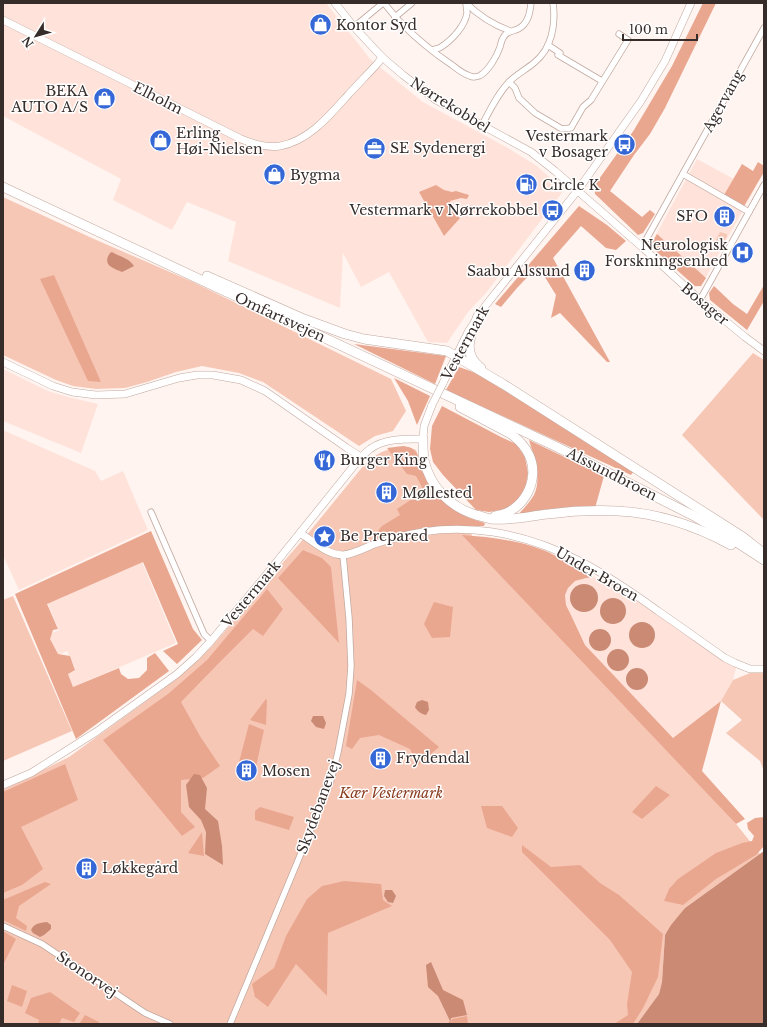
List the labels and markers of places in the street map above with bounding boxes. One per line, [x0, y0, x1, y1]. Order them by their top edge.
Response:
shop icon: Kontor Syd [307, 12, 333, 38]
place label: Kontor Syd [336, 16, 418, 34]
place label: BEKA AUTO A/S [10, 82, 88, 116]
shop icon: BEKA AUTO A/S [91, 86, 117, 112]
place label: Erling Høi-Nielsen [176, 124, 263, 158]
place label: Vestermark v Bosager [525, 127, 608, 161]
shop icon: Erling Høi-Nielsen [147, 128, 173, 154]
bus stop icon: Vestermark v Bosager [611, 131, 637, 157]
office icon: SE Sydenergi [362, 135, 388, 161]
place label: SE Sydenergi [390, 139, 486, 157]
shop icon: Bygma [261, 162, 287, 188]
place label: Bygma [290, 166, 341, 184]
fuel station icon: Circle K [514, 172, 540, 198]
place label: Circle K [542, 176, 601, 194]
bus stop icon: Vestermark v Nørrekobbel [540, 197, 566, 223]
place label: Vestermark v Nørrekobbel [348, 201, 538, 219]
building icon: SFO [711, 203, 737, 229]
place label: SFO [676, 207, 708, 225]
place label: Neurologisk Forskningsenhed [605, 236, 729, 270]
hospital icon: Neurologisk Forskningsenhed [730, 240, 756, 266]
building icon: Saabu Alssund [572, 258, 598, 284]
place label: Saabu Alssund [467, 262, 571, 280]
restaurant icon: Burger King [311, 447, 337, 473]
place label: Burger King [340, 451, 428, 469]
building icon: Møllested [374, 480, 400, 506]
place label: Møllested [402, 484, 473, 502]
place icon: Be Prepared [312, 523, 338, 549]
place label: Be Prepared [340, 527, 429, 545]
building icon: Frydendal [367, 745, 393, 771]
place label: Frydendal [396, 749, 470, 767]
building icon: Mosen [234, 758, 260, 784]
place label: Mosen [262, 762, 310, 780]
building icon: Løkkegård [74, 855, 100, 881]
place label: Løkkegård [102, 859, 179, 877]

